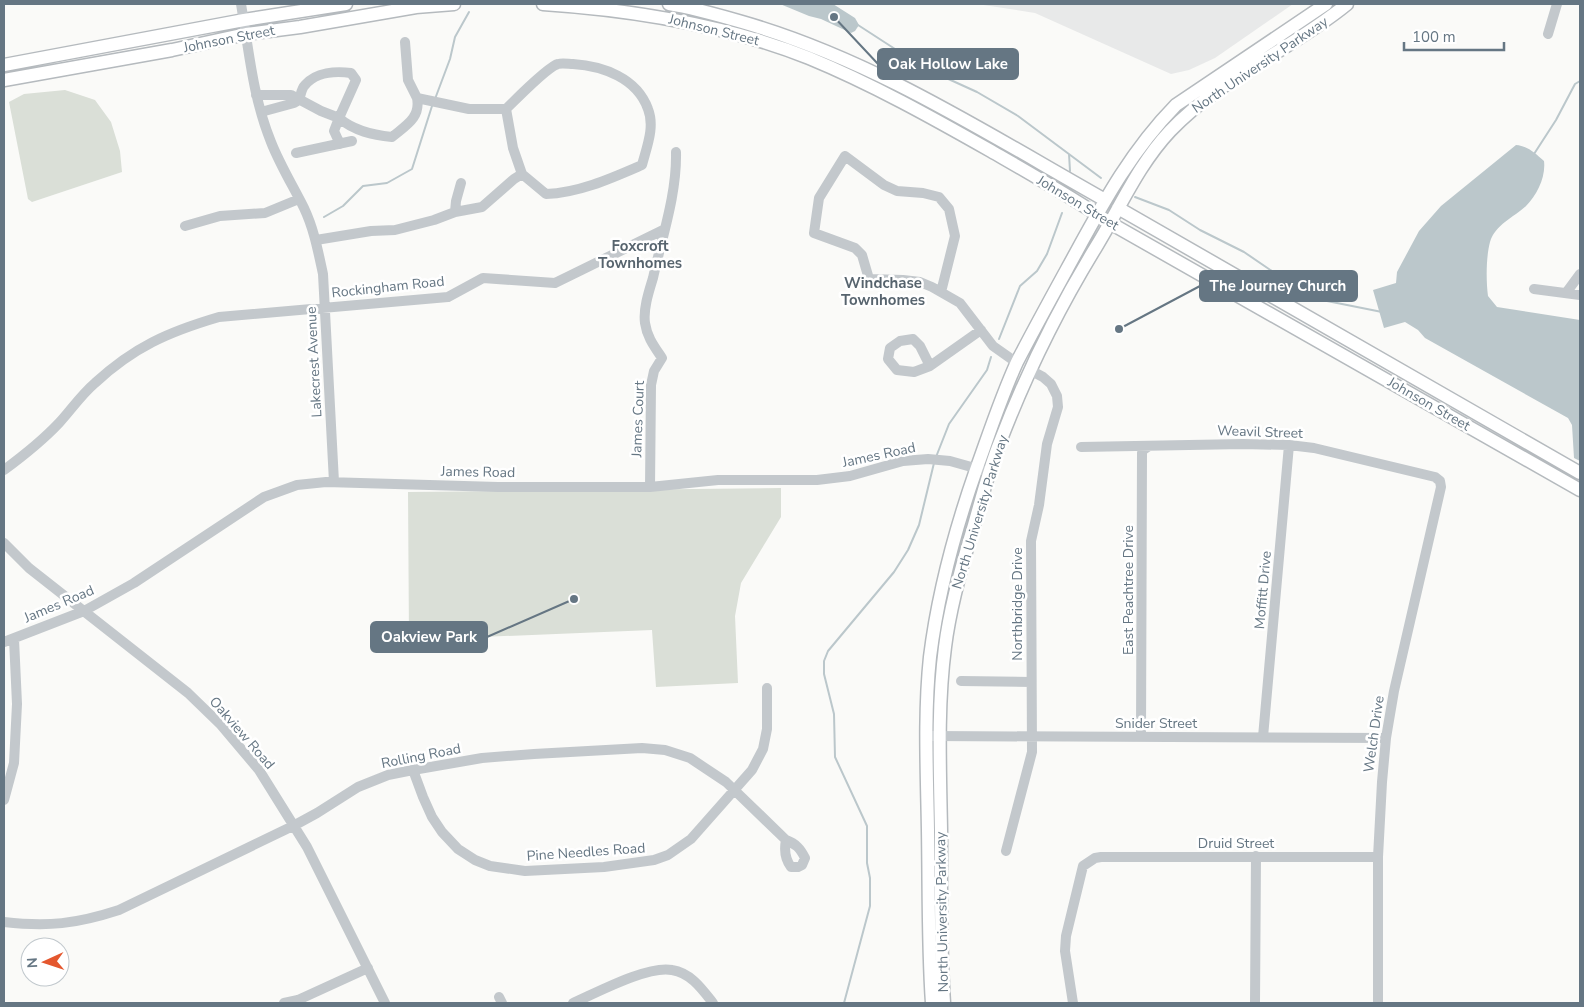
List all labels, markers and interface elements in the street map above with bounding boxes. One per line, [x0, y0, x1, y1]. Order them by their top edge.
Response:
street label: Johnson Street [666, 9, 761, 50]
street label: North University Parkway [1188, 12, 1333, 118]
scale bar [1404, 20, 1504, 52]
street label: Johnson Street [181, 21, 276, 57]
text: 100 m [1412, 27, 1456, 47]
callout: Oak Hollow Lake [878, 49, 1018, 79]
text: Oak Hollow Lake [888, 54, 1008, 74]
street label: Johnson Street [1033, 171, 1123, 235]
district label: Foxcroft Townhomes [598, 236, 682, 273]
callout: The Journey Church [1200, 271, 1357, 301]
street label: Rockingham Road [331, 272, 445, 302]
district label: Windchase Townhomes [841, 273, 925, 310]
text: The Journey Church [1210, 276, 1346, 296]
street label: Lakecrest Avenue [302, 306, 326, 418]
street label: Johnson Street [1383, 372, 1474, 435]
street label: James Court [627, 380, 649, 459]
street label: Weavil Street [1217, 421, 1303, 443]
street label: North University Parkway [947, 432, 1013, 592]
street label: James Road [840, 438, 917, 472]
street label: James Road [440, 462, 515, 482]
street label: East Peachtree Drive [1119, 525, 1138, 655]
street label: Northbridge Drive [1008, 547, 1027, 661]
street label: Moffitt Drive [1250, 550, 1276, 630]
street label: James Road [20, 581, 97, 628]
callout: Oakview Park [371, 622, 487, 652]
text: Oakview Park [381, 627, 478, 647]
street label: Oakview Road [205, 693, 279, 773]
street label: Welch Drive [1359, 694, 1389, 774]
street label: Snider Street [1115, 714, 1197, 733]
street label: Rolling Road [380, 739, 462, 773]
street label: North University Parkway [931, 831, 953, 992]
street label: Druid Street [1198, 834, 1274, 853]
street label: Pine Needles Road [526, 838, 646, 866]
north arrow [20, 937, 70, 987]
text: N [23, 957, 42, 968]

